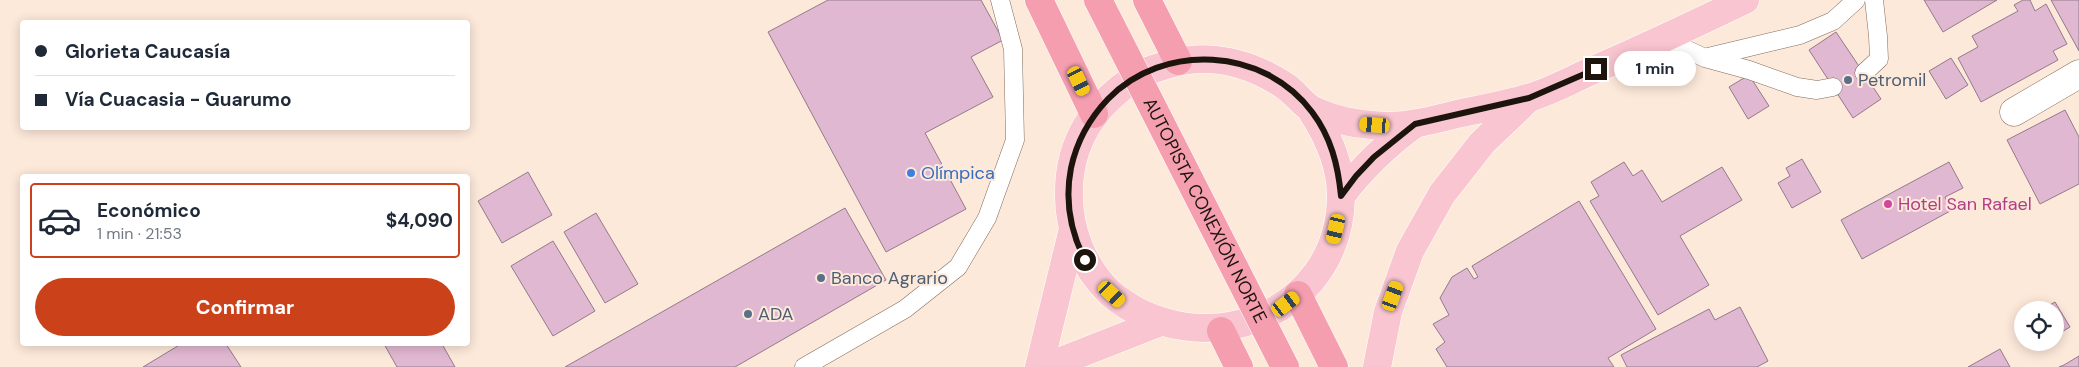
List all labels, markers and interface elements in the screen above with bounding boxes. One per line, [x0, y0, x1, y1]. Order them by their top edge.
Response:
text: Glorieta Caucasía [65, 39, 230, 64]
callout: 1 min [1614, 52, 1696, 86]
route end [1585, 58, 1607, 80]
text: 1 min [1636, 58, 1674, 79]
car [1065, 64, 1092, 98]
place label: Petromil [1858, 68, 1926, 92]
marker: Petromil [1842, 74, 1854, 86]
text: Vía Cuacasia - Guarumo [65, 87, 292, 112]
street label: AUTOPISTA CONEXIÓN NORTE [1138, 93, 1273, 327]
car [1359, 116, 1390, 134]
place label: Olímpica [921, 161, 995, 185]
marker: Olímpica [905, 167, 917, 179]
place label: Hotel San Rafael [1898, 192, 2032, 216]
icon: car [37, 198, 82, 243]
text: Económico [97, 198, 201, 223]
marker: Hotel San Rafael [1882, 198, 1894, 210]
text: $4,090 [386, 208, 453, 233]
car [1325, 213, 1346, 245]
text: 1 min · 21:53 [97, 223, 182, 244]
route start [1074, 249, 1096, 271]
place label: Banco Agrario [831, 266, 948, 290]
marker: Banco Agrario [815, 272, 827, 284]
button: Confirmar [35, 278, 455, 336]
car [1095, 278, 1128, 310]
car [1380, 279, 1405, 313]
car [1269, 289, 1302, 319]
map controls [2014, 301, 2064, 351]
button: locate [2014, 301, 2064, 351]
place label: ADA [758, 302, 793, 326]
marker: ADA [742, 308, 754, 320]

